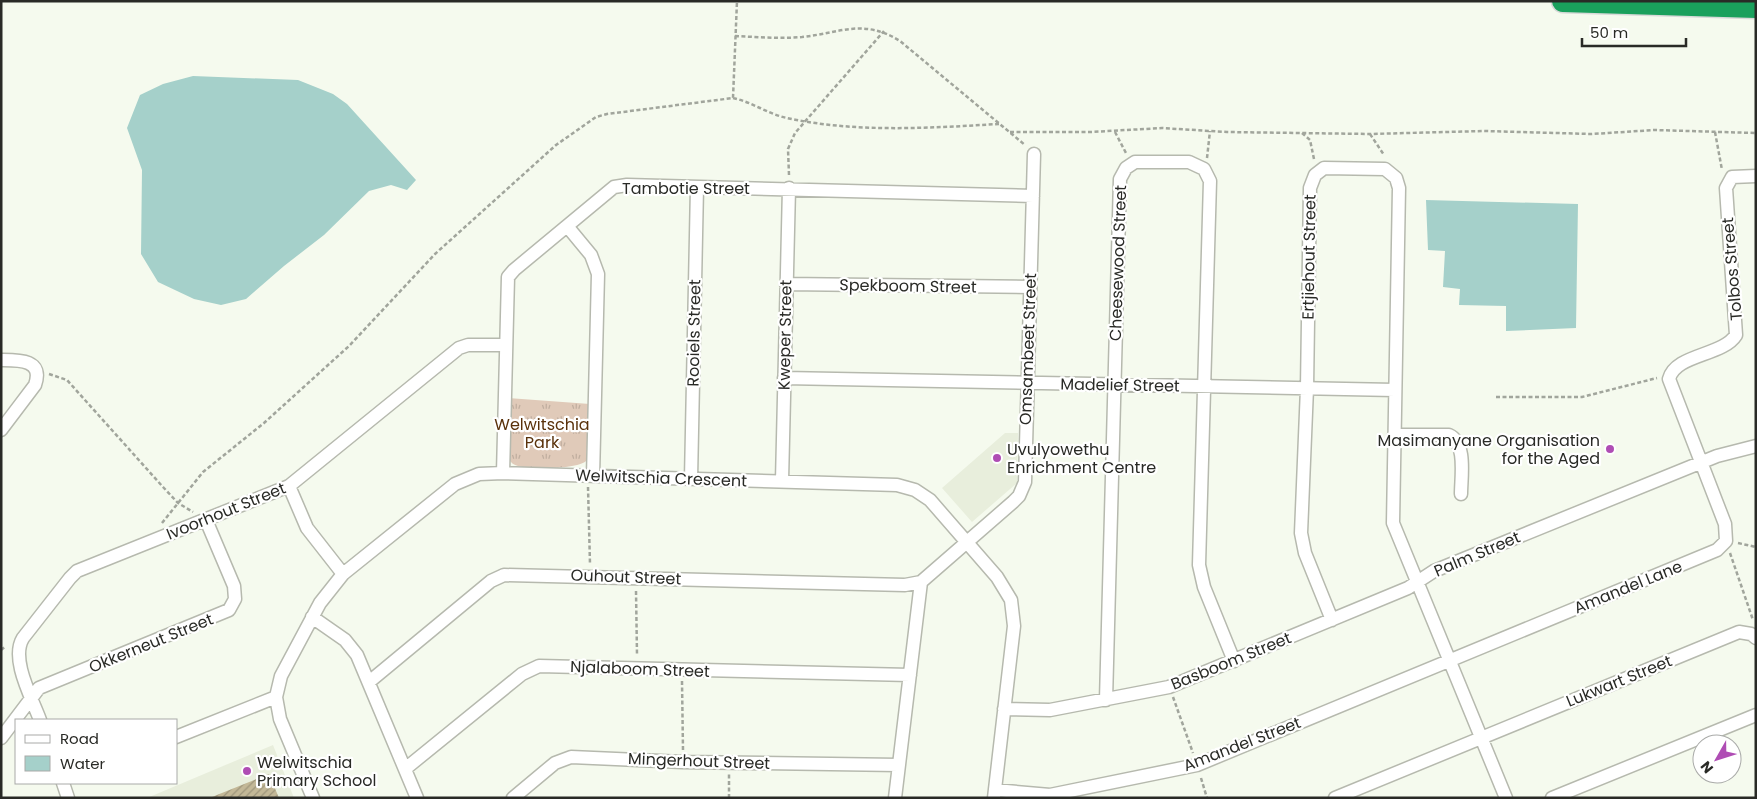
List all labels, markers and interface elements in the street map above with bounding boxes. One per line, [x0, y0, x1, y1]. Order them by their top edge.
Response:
scale bar [1582, 15, 1686, 47]
text: 50 m [1590, 22, 1628, 43]
street label: Tambotie Street [622, 177, 750, 200]
street label: Cheesewood Street [1104, 184, 1132, 341]
street label: Ertjiehout Street [1296, 194, 1322, 320]
street label: Tolbos Street [1716, 216, 1748, 321]
street label: Omsambeet Street [1014, 272, 1042, 426]
street label: Spekboom Street [839, 273, 977, 299]
street label: Rooiels Street [682, 279, 706, 387]
street label: Kweper Street [773, 279, 797, 390]
street label: Madelief Street [1060, 372, 1180, 398]
park label: Welwitschia Park [494, 413, 590, 454]
place label: Masimanyane Organisation for the Aged [1378, 429, 1600, 470]
place label: Uvulyowethu Enrichment Centre [1007, 438, 1156, 479]
marker: Masimanyane Organisation for the Aged [1604, 443, 1616, 455]
marker: Uvulyowethu Enrichment Centre [991, 452, 1003, 464]
street label: Welwitschia Crescent [575, 464, 748, 492]
street label: Ivoorhout Street [163, 476, 289, 545]
street label: Palm Street [1430, 525, 1524, 582]
street label: Amandel Lane [1570, 555, 1686, 619]
street label: Ouhout Street [570, 564, 682, 590]
street label: Okkerneut Street [85, 607, 217, 678]
street label: Basboom Street [1167, 626, 1295, 696]
street label: Lukwart Street [1563, 649, 1676, 713]
street label: Njalaboom Street [570, 655, 710, 683]
street label: Amandel Street [1180, 711, 1304, 777]
legend [15, 719, 178, 784]
text: Road [60, 728, 99, 749]
north arrow [1692, 734, 1742, 784]
street label: Mingerhout Street [627, 747, 771, 775]
place label: Welwitschia Primary School [257, 751, 376, 792]
text: Water [60, 753, 106, 774]
text: N [1696, 757, 1718, 778]
marker: Welwitschia Primary School [241, 765, 253, 777]

